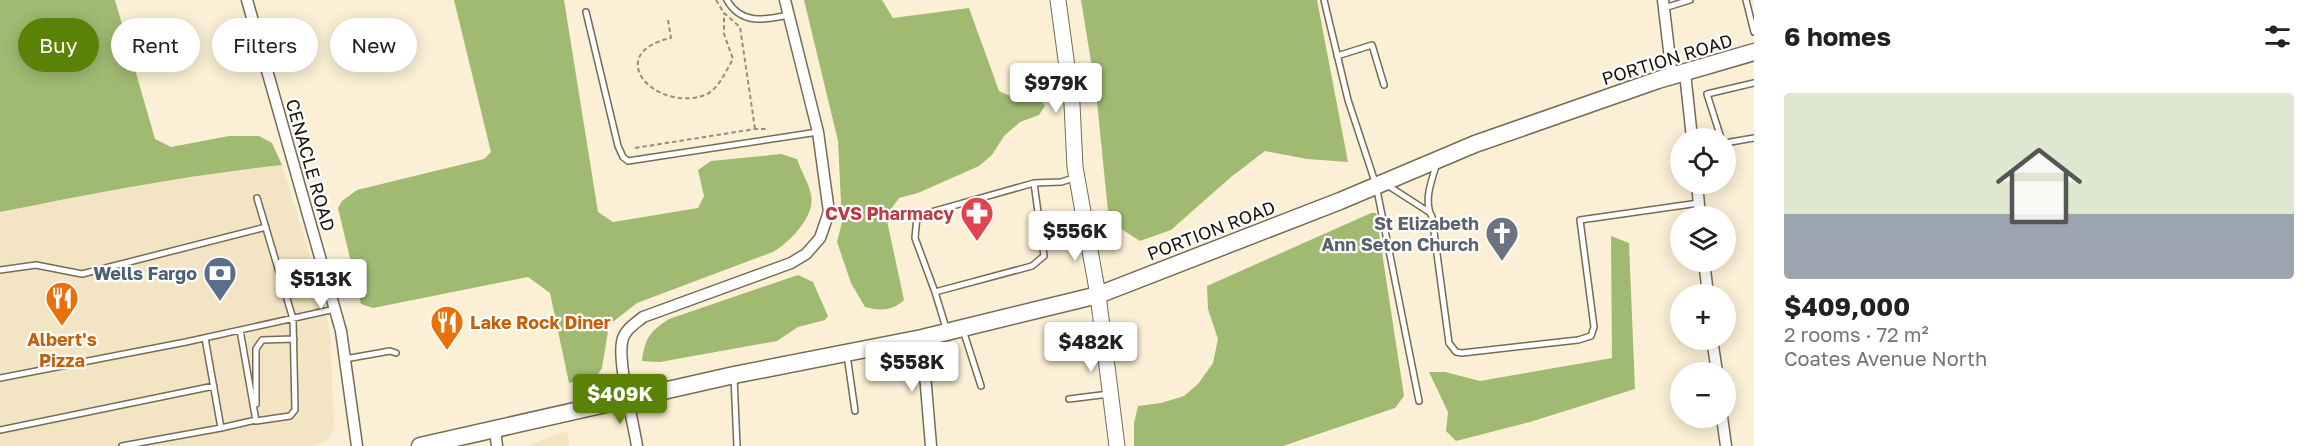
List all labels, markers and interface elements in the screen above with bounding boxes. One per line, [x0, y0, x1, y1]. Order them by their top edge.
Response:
chip: Buy [18, 18, 99, 72]
chip: Rent [111, 18, 200, 72]
chip: Filters [212, 18, 318, 72]
chip: New [330, 18, 417, 72]
icon: filters [2261, 20, 2294, 53]
text: 6 homes [1784, 21, 1891, 52]
street label: PORTION ROAD [1599, 29, 1735, 89]
pin: $979K [1014, 63, 1098, 114]
text: $979K [1024, 70, 1088, 94]
street label: CENACLE ROAD [282, 96, 340, 234]
map controls [1670, 128, 1736, 428]
button: locate [1670, 128, 1736, 194]
icon: home [1985, 132, 2093, 240]
pharmacy icon: CVS Pharmacy [959, 195, 995, 242]
street label: PORTION ROAD [1144, 195, 1278, 265]
place label: CVS Pharmacy [825, 202, 954, 224]
button: layers [1670, 206, 1736, 272]
pin: $556K [1033, 211, 1117, 262]
place label: St Elizabeth Ann Seton Church [1322, 212, 1479, 255]
church icon: St Elizabeth Ann Seton Church [1484, 215, 1520, 262]
text: $556K [1043, 218, 1108, 242]
bank icon: Wells Fargo [202, 255, 238, 302]
pin: $513K [279, 259, 363, 310]
place label: Wells Fargo [93, 262, 197, 284]
text: $513K [290, 266, 352, 290]
restaurant icon: Albert's Pizza [44, 280, 80, 327]
button: + [1670, 284, 1736, 350]
text: $409,000 [1784, 291, 1910, 322]
restaurant icon: Lake Rock Diner [429, 304, 465, 351]
place label: Lake Rock Diner [470, 311, 611, 333]
pin: $482K [1049, 322, 1133, 373]
text: 2 rooms · 72 m² [1784, 322, 1929, 346]
place label: Albert's Pizza [27, 328, 97, 371]
text: $482K [1058, 329, 1124, 353]
pin: $558K [870, 342, 954, 393]
text: Coates Avenue North [1784, 346, 1987, 370]
text: $558K [879, 349, 945, 373]
button: − [1670, 362, 1736, 428]
pin: $409K [578, 374, 662, 425]
text: $409K [587, 381, 653, 405]

